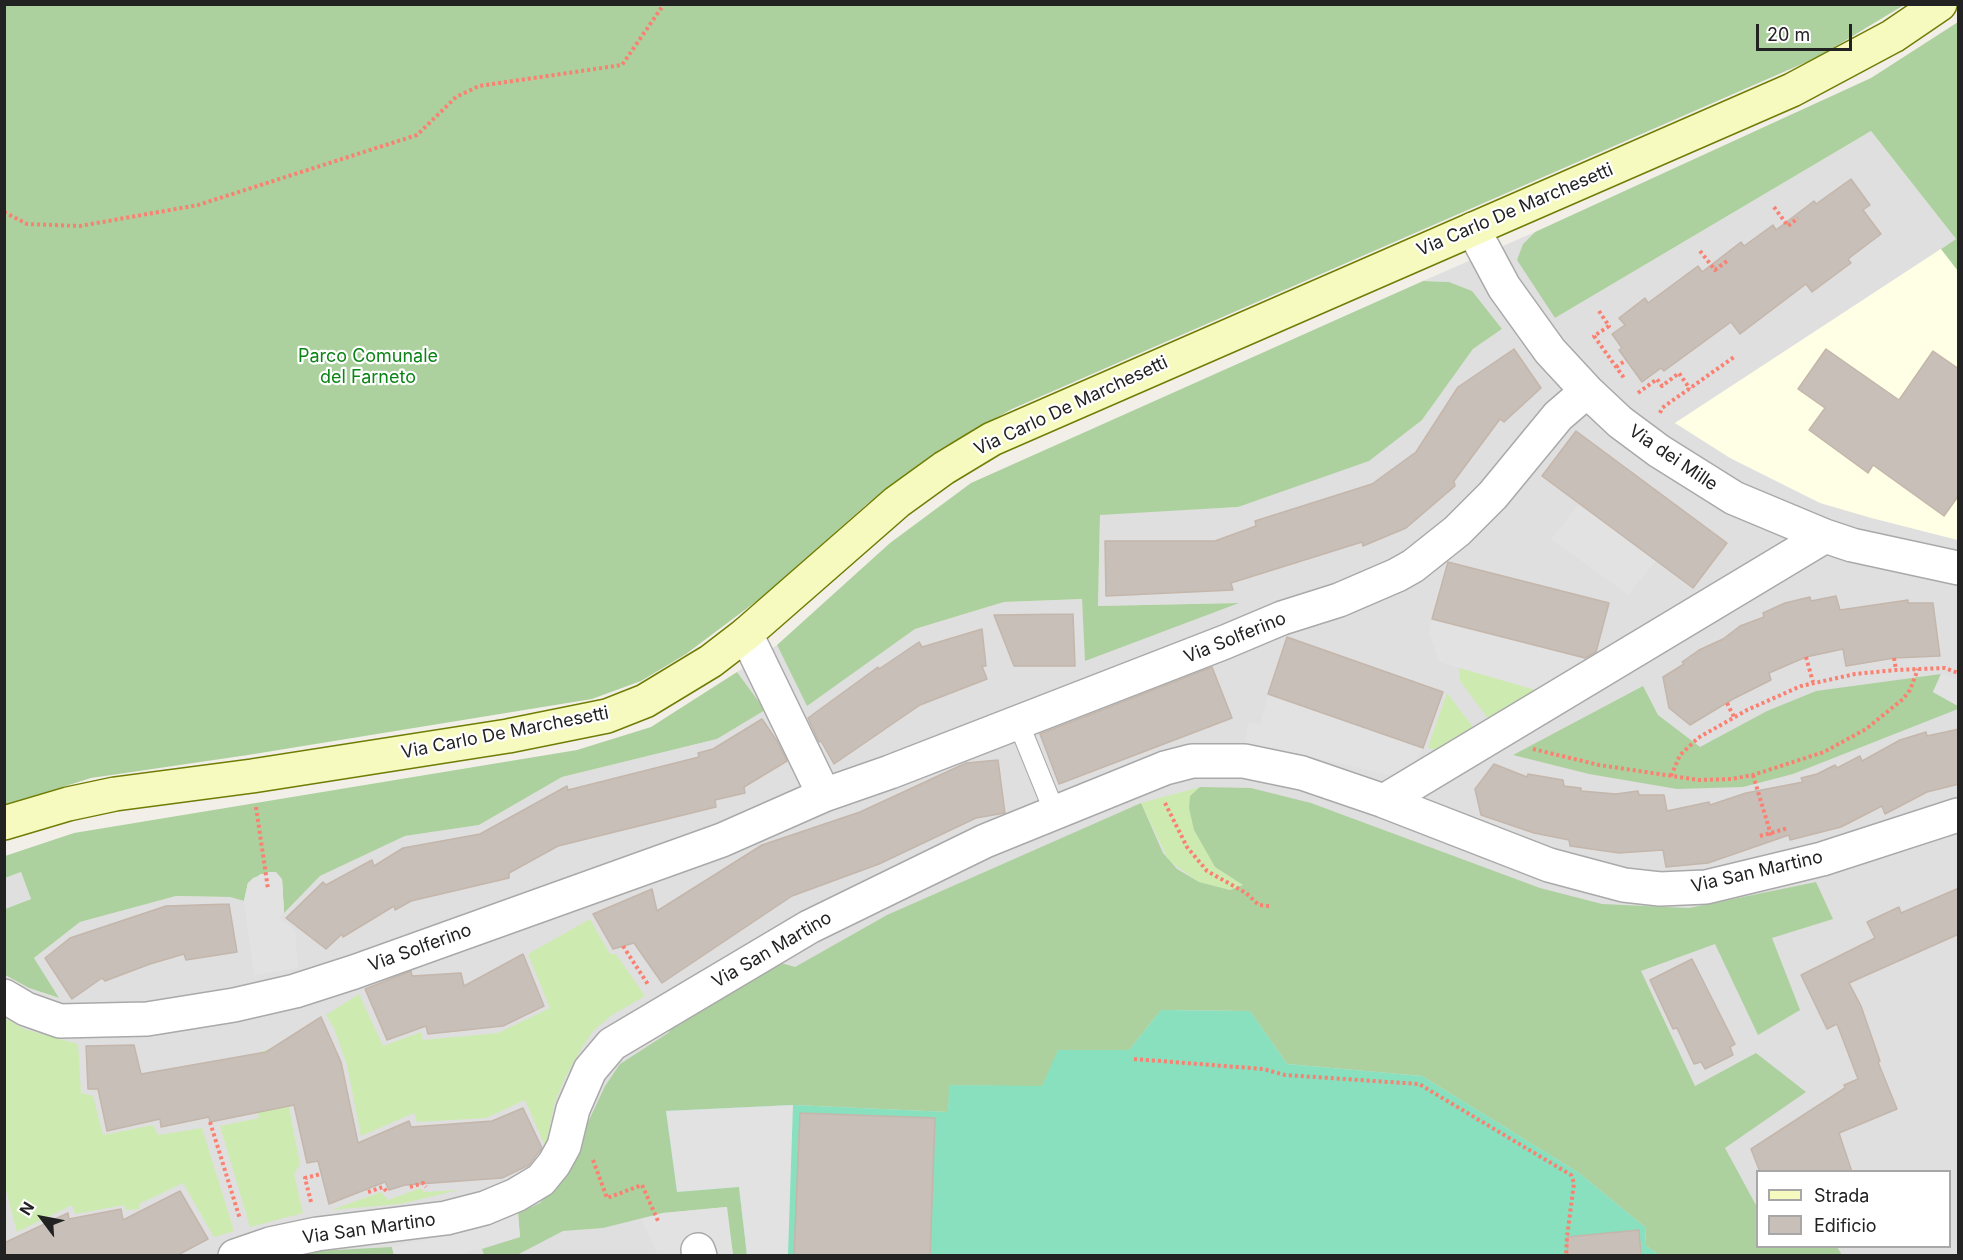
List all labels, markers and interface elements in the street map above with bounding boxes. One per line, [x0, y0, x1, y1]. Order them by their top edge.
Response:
scale bar [1759, 12, 1855, 50]
text: 20 m [1767, 24, 1810, 45]
street label: Via Carlo De Marchesetti [1414, 159, 1616, 261]
park label: Parco Comunale del Farneto [298, 346, 438, 388]
street label: Via Carlo De Marchesetti [971, 352, 1171, 460]
street label: Via dei Mille [1624, 420, 1722, 496]
street label: Via Solferino [1181, 608, 1289, 668]
street label: Via Carlo De Marchesetti [399, 702, 611, 764]
street label: Via San Martino [1689, 846, 1825, 898]
street label: Via San Martino [708, 907, 836, 993]
street label: Via Solferino [366, 919, 474, 977]
legend [1756, 1170, 1951, 1248]
text: Strada [1814, 1185, 1869, 1206]
north arrow [12, 1188, 72, 1248]
text: N [15, 1198, 38, 1219]
street label: Via San Martino [301, 1209, 437, 1249]
text: Edificio [1814, 1215, 1877, 1236]

